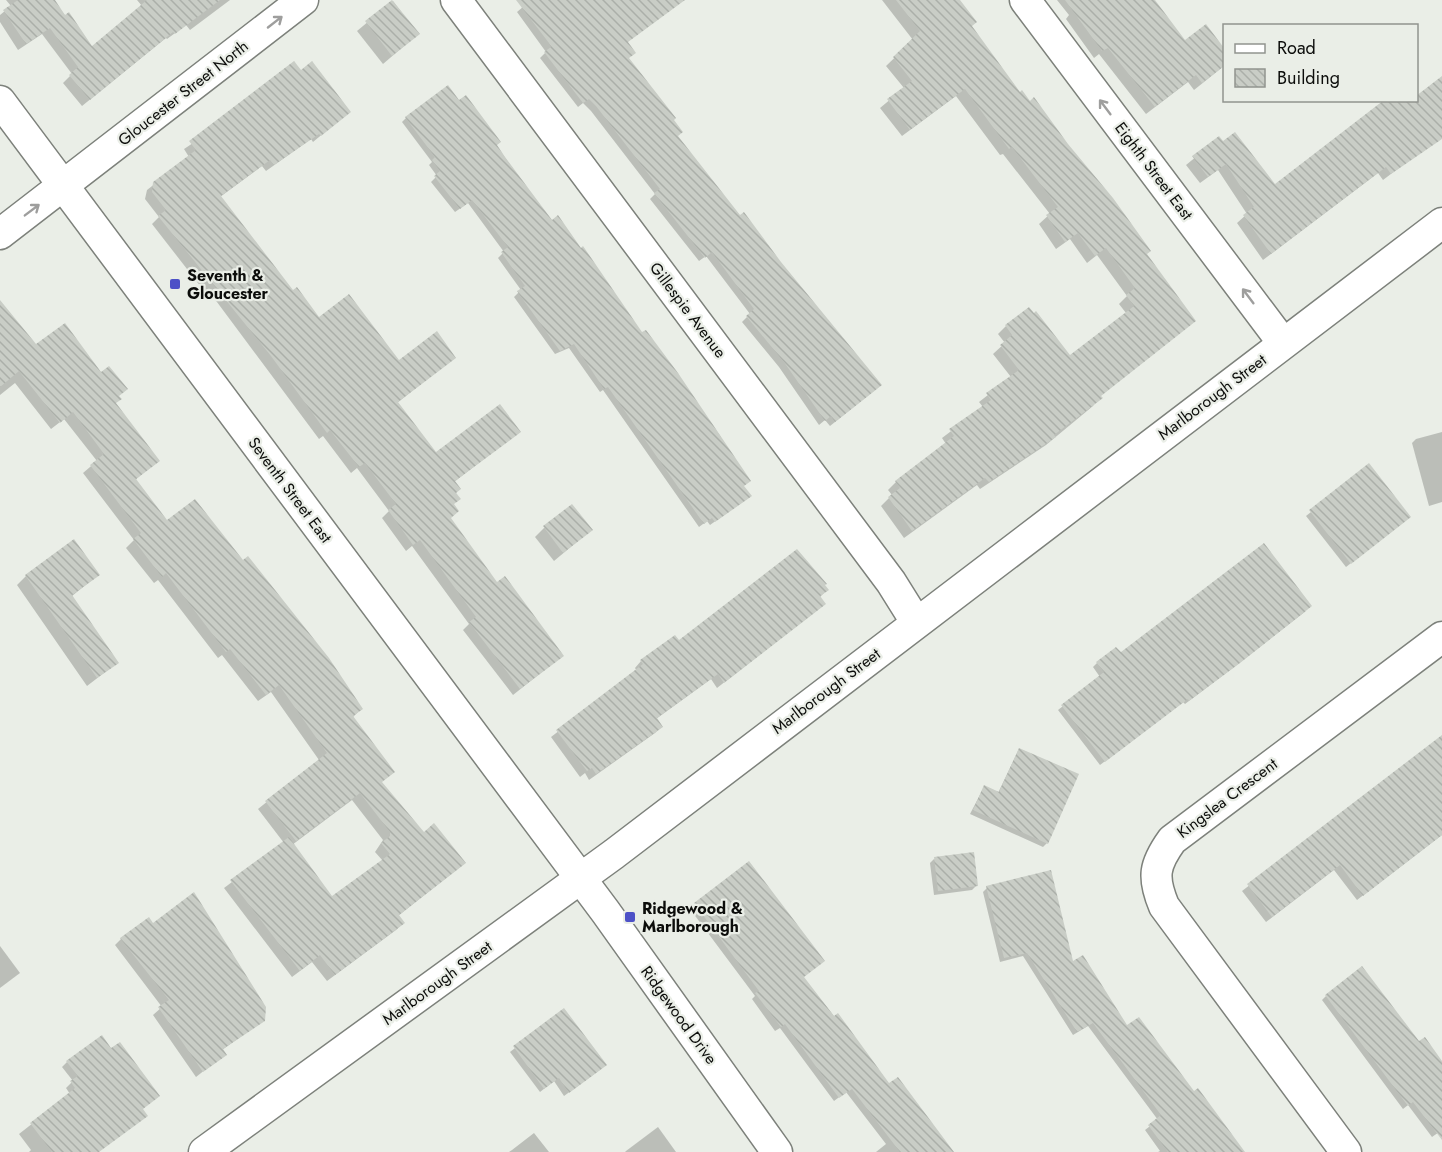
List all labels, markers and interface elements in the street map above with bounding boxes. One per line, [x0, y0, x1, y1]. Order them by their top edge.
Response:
one-way arrow [267, 15, 283, 28]
legend [1223, 24, 1418, 102]
street label: Gloucester Street North [113, 35, 253, 151]
text: Road [1277, 35, 1316, 61]
text: Building [1277, 65, 1340, 91]
one-way arrow [1099, 99, 1112, 115]
street label: Eighth Street East [1110, 117, 1199, 225]
one-way arrow [23, 204, 39, 217]
street label: Gillespie Avenue [644, 257, 732, 363]
place label: Seventh & Gloucester [187, 264, 269, 305]
marker: Seventh & Gloucester [168, 277, 182, 291]
one-way arrow [1242, 288, 1255, 304]
street label: Marlborough Street [1153, 348, 1271, 445]
street label: Seventh Street East [243, 432, 337, 548]
street label: Marlborough Street [767, 642, 885, 739]
street label: Kingslea Crescent [1172, 752, 1282, 843]
place label: Ridgewood & Marlborough [642, 897, 743, 938]
marker: Ridgewood & Marlborough [623, 910, 637, 924]
street label: Marlborough Street [377, 935, 497, 1031]
street label: Ridgewood Drive [635, 961, 723, 1069]

